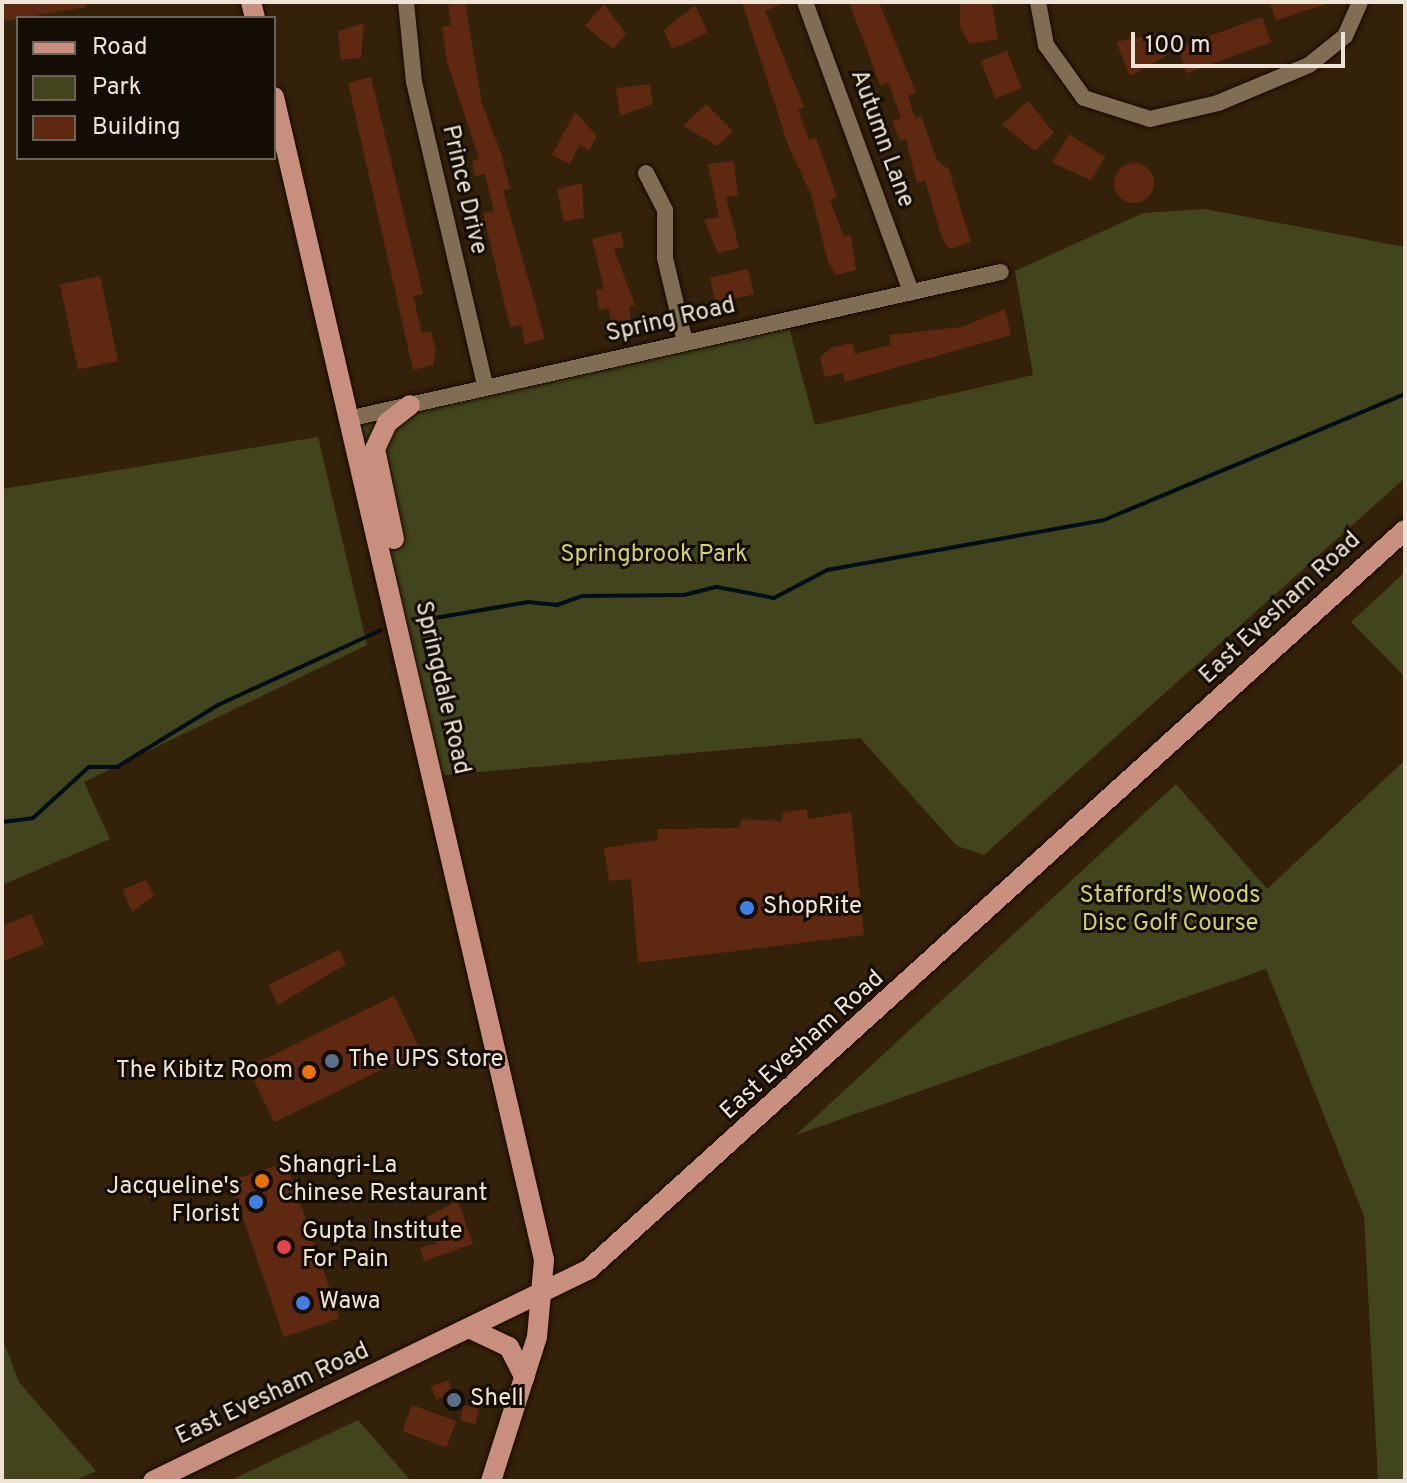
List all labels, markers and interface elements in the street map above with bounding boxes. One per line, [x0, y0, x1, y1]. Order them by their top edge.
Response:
legend [16, 16, 276, 160]
scale bar [1135, 16, 1349, 66]
text: 100 m [1145, 31, 1211, 61]
text: Road [92, 33, 148, 63]
street label: Autumn Lane [843, 66, 919, 212]
text: Park [92, 73, 142, 103]
text: Building [92, 113, 181, 143]
street label: Prince Drive [434, 122, 492, 258]
street label: Spring Road [604, 292, 738, 350]
street label: East Evesham Road [1194, 527, 1368, 691]
park label: Springbrook Park [560, 542, 748, 570]
street label: Springdale Road [407, 599, 475, 777]
park label: Stafford's Woods Disc Golf Course [1079, 883, 1261, 939]
place label: ShopRite [763, 894, 862, 922]
marker: ShopRite [738, 899, 756, 917]
street label: East Evesham Road [715, 965, 891, 1127]
place label: The UPS Store [348, 1047, 503, 1075]
marker: The UPS Store [323, 1052, 341, 1070]
place label: The Kibitz Room [116, 1058, 293, 1086]
marker: The Kibitz Room [300, 1063, 318, 1081]
place label: Shangri-La Chinese Restaurant [278, 1153, 487, 1209]
marker: Shangri-La Chinese Restaurant [253, 1172, 271, 1190]
place label: Jacqueline's Florist [106, 1174, 240, 1230]
marker: Jacqueline's Florist [247, 1193, 265, 1211]
place label: Gupta Institute For Pain [302, 1219, 462, 1275]
marker: Gupta Institute For Pain [273, 1236, 295, 1258]
place label: Wawa [319, 1289, 380, 1317]
marker: Wawa [294, 1294, 312, 1312]
street label: East Evesham Road [172, 1338, 374, 1452]
place label: Shell [470, 1386, 524, 1414]
marker: Shell [445, 1391, 463, 1409]

